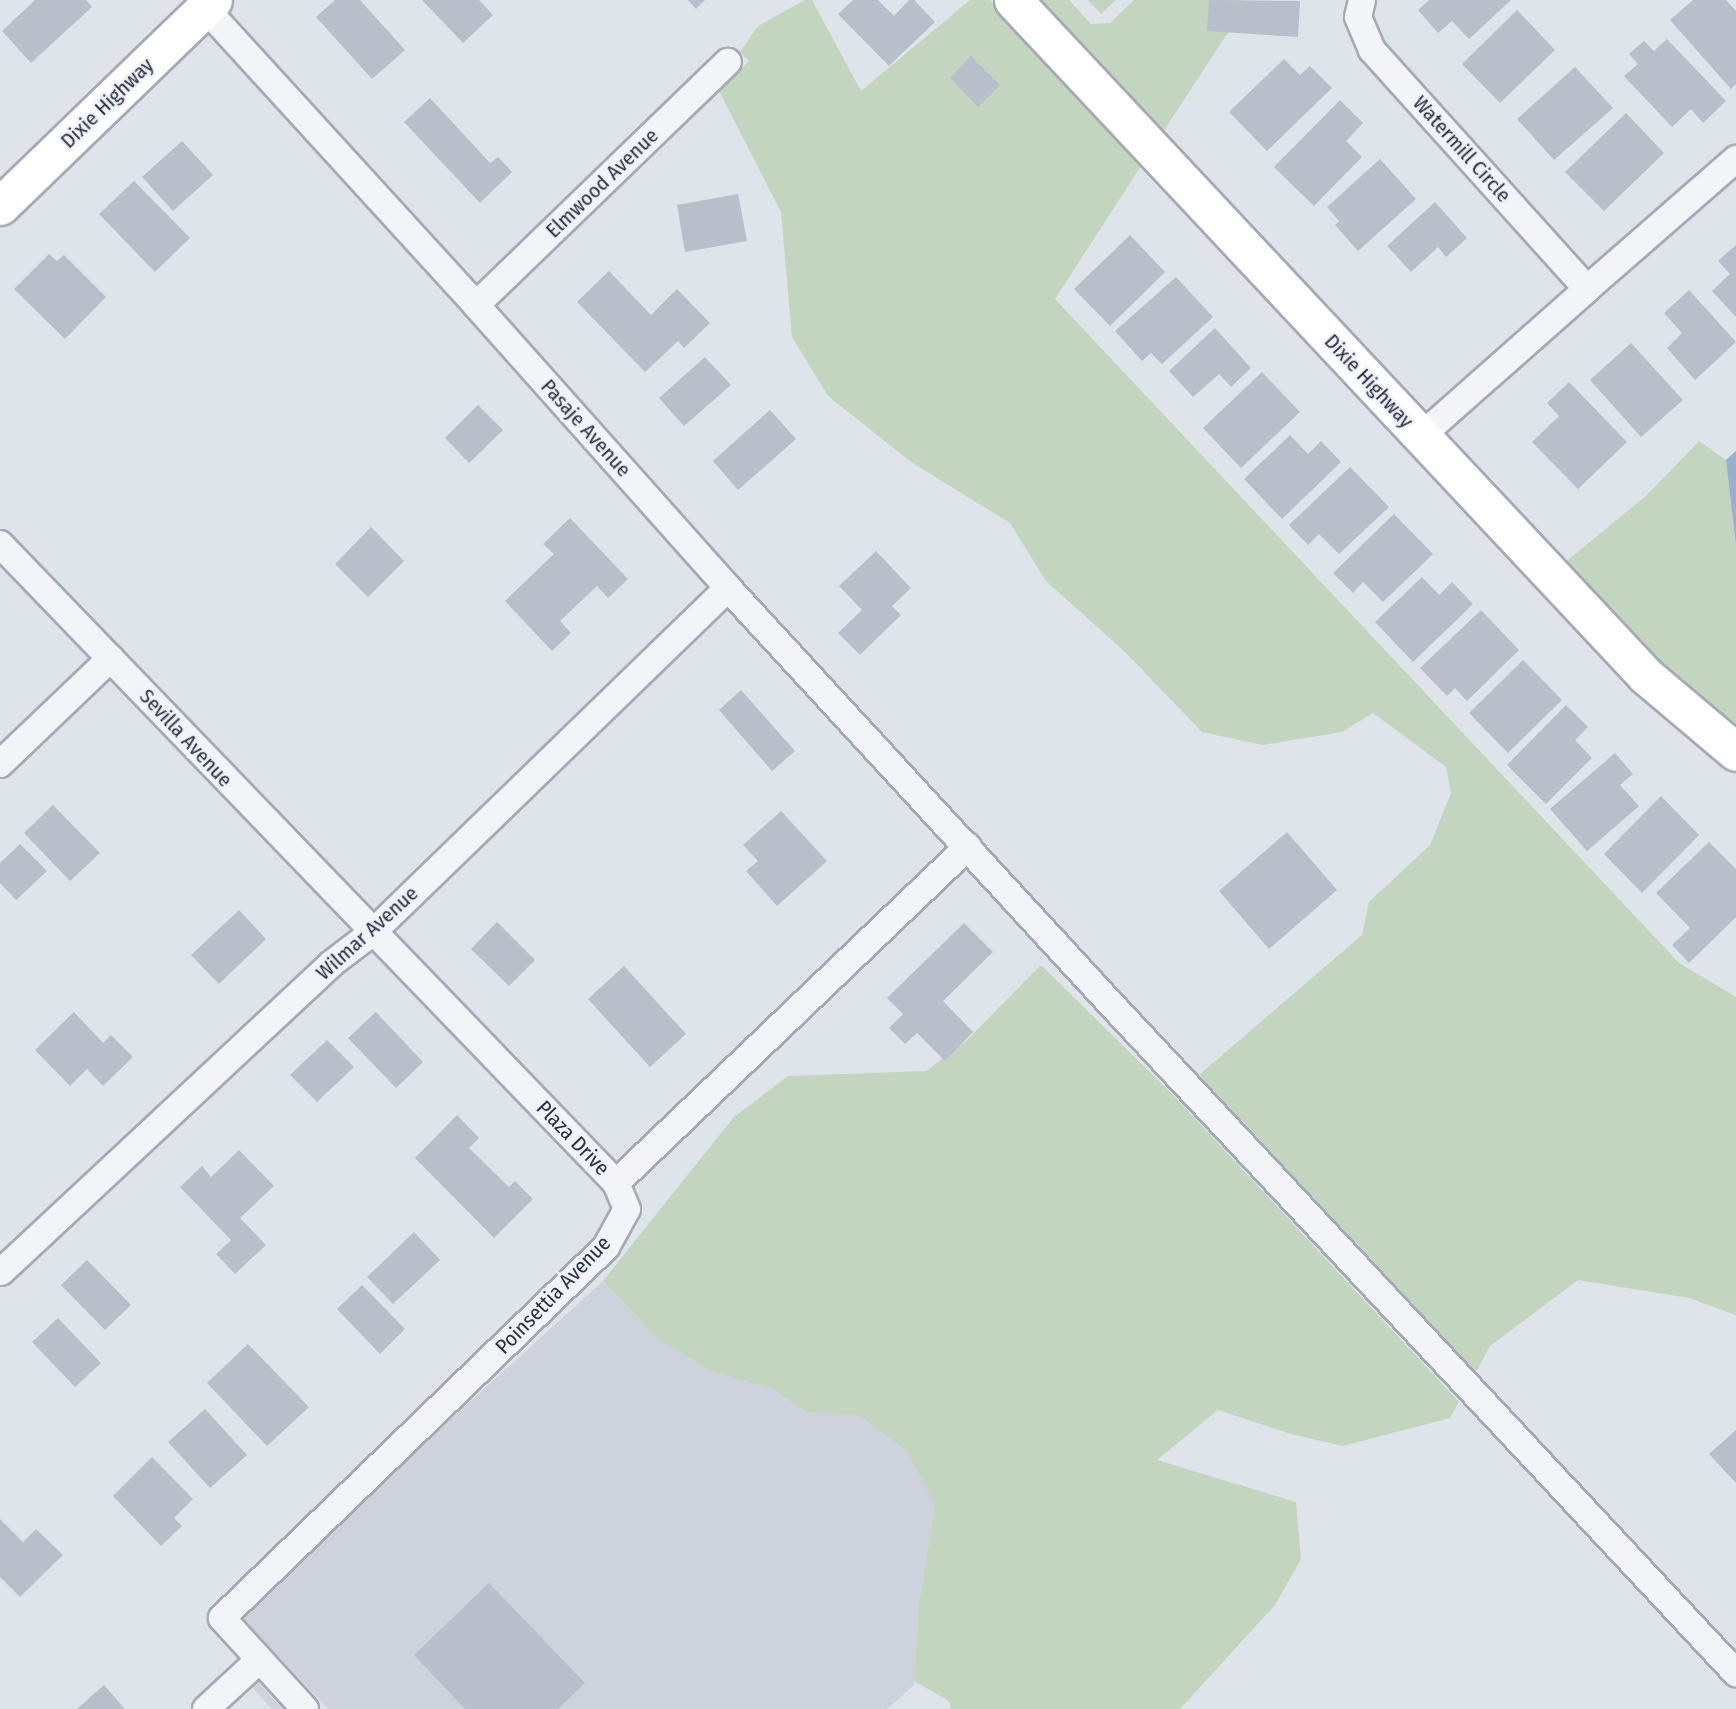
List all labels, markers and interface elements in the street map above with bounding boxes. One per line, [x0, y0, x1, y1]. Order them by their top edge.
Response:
street label: Dixie Highway [55, 53, 159, 153]
street label: Watermill Circle [1408, 91, 1516, 207]
street label: Elmwood Avenue [541, 123, 663, 243]
street label: Dixie Highway [1319, 329, 1419, 433]
street label: Pasaje Avenue [536, 374, 636, 482]
street label: Sevilla Avenue [134, 684, 238, 792]
street label: Wilmar Avenue [311, 881, 423, 985]
street label: Plaza Drive [531, 1095, 615, 1181]
street label: Poinsettia Avenue [490, 1231, 616, 1359]

